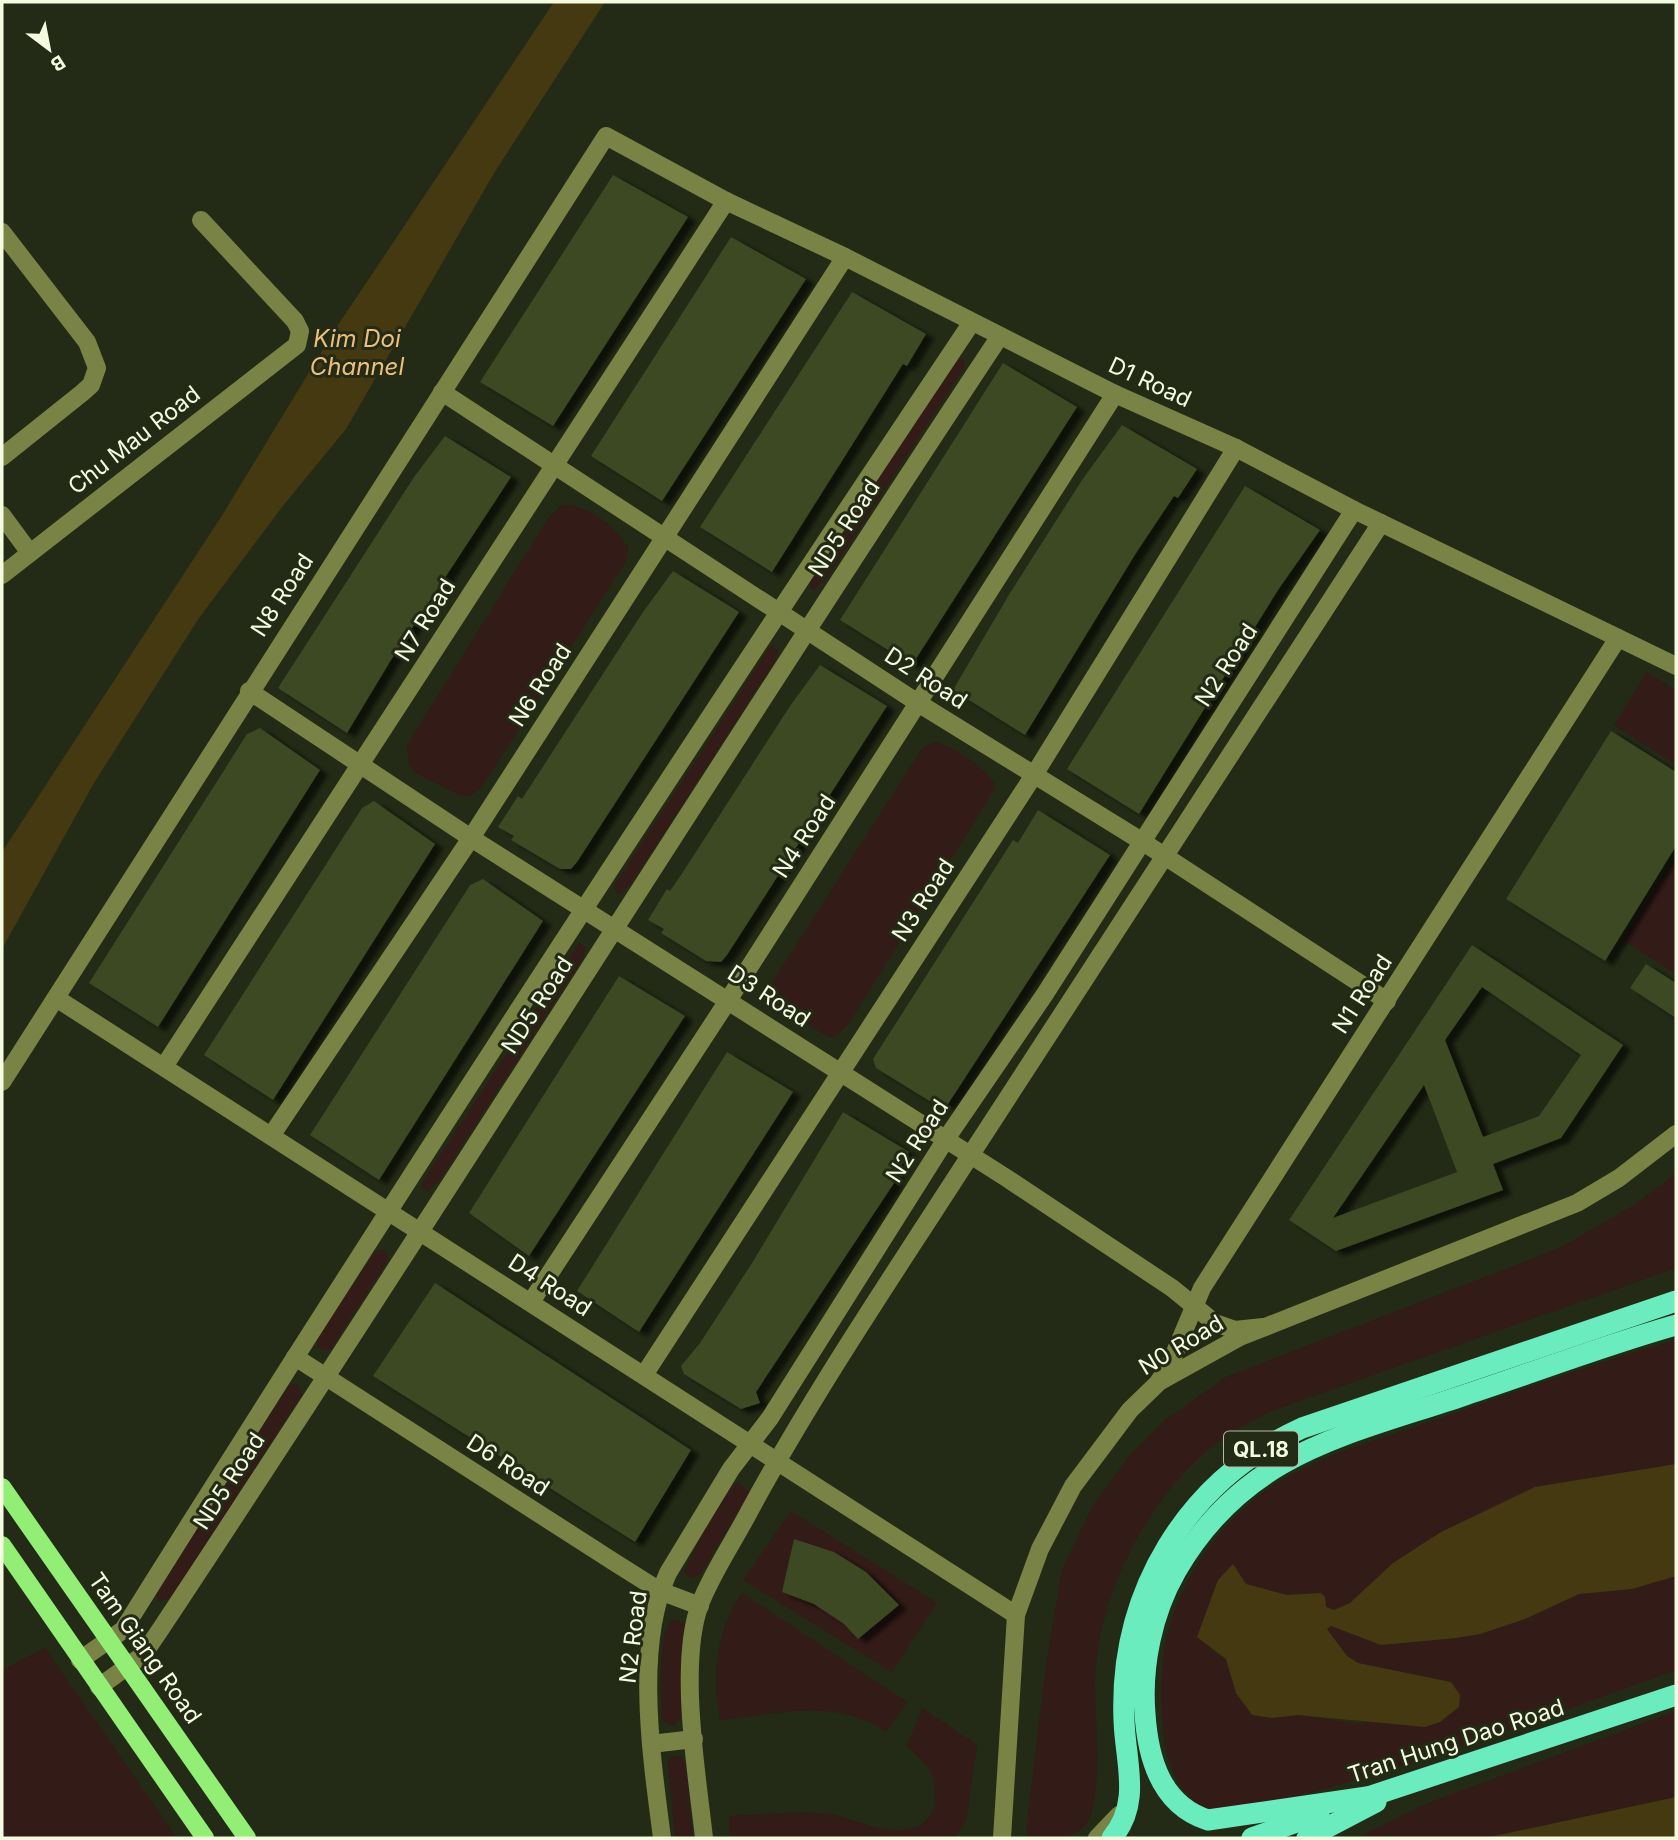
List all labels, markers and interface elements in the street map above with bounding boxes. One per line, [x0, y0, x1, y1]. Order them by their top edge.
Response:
north arrow [14, 14, 84, 84]
text: B [46, 50, 69, 76]
water label: Kim Doi Channel [310, 324, 404, 381]
street label: D1 Road [1104, 351, 1196, 413]
street label: Chu Mau Road [62, 380, 206, 500]
street label: ND5 Road [802, 474, 886, 582]
street label: N8 Road [245, 548, 319, 642]
street label: N7 Road [389, 573, 461, 667]
street label: N2 Road [1189, 618, 1263, 712]
street label: N6 Road [503, 638, 577, 732]
street label: D2 Road [880, 641, 972, 715]
street label: N4 Road [767, 789, 841, 883]
street label: N3 Road [886, 853, 960, 947]
street label: N1 Road [1326, 949, 1398, 1039]
street label: ND5 Road [495, 951, 579, 1059]
street label: D3 Road [722, 959, 816, 1033]
street label: N2 Road [880, 1094, 954, 1188]
street label: D4 Road [503, 1248, 597, 1322]
street label: N0 Road [1134, 1309, 1228, 1381]
street label: ND5 Road [187, 1427, 271, 1535]
street label: D6 Road [461, 1428, 555, 1502]
road number: QL.18 [1224, 1432, 1298, 1466]
street label: Tam Giang Road [82, 1567, 208, 1729]
street label: N2 Road [613, 1589, 653, 1685]
street label: Tran Hung Dao Road [1345, 1693, 1567, 1789]

